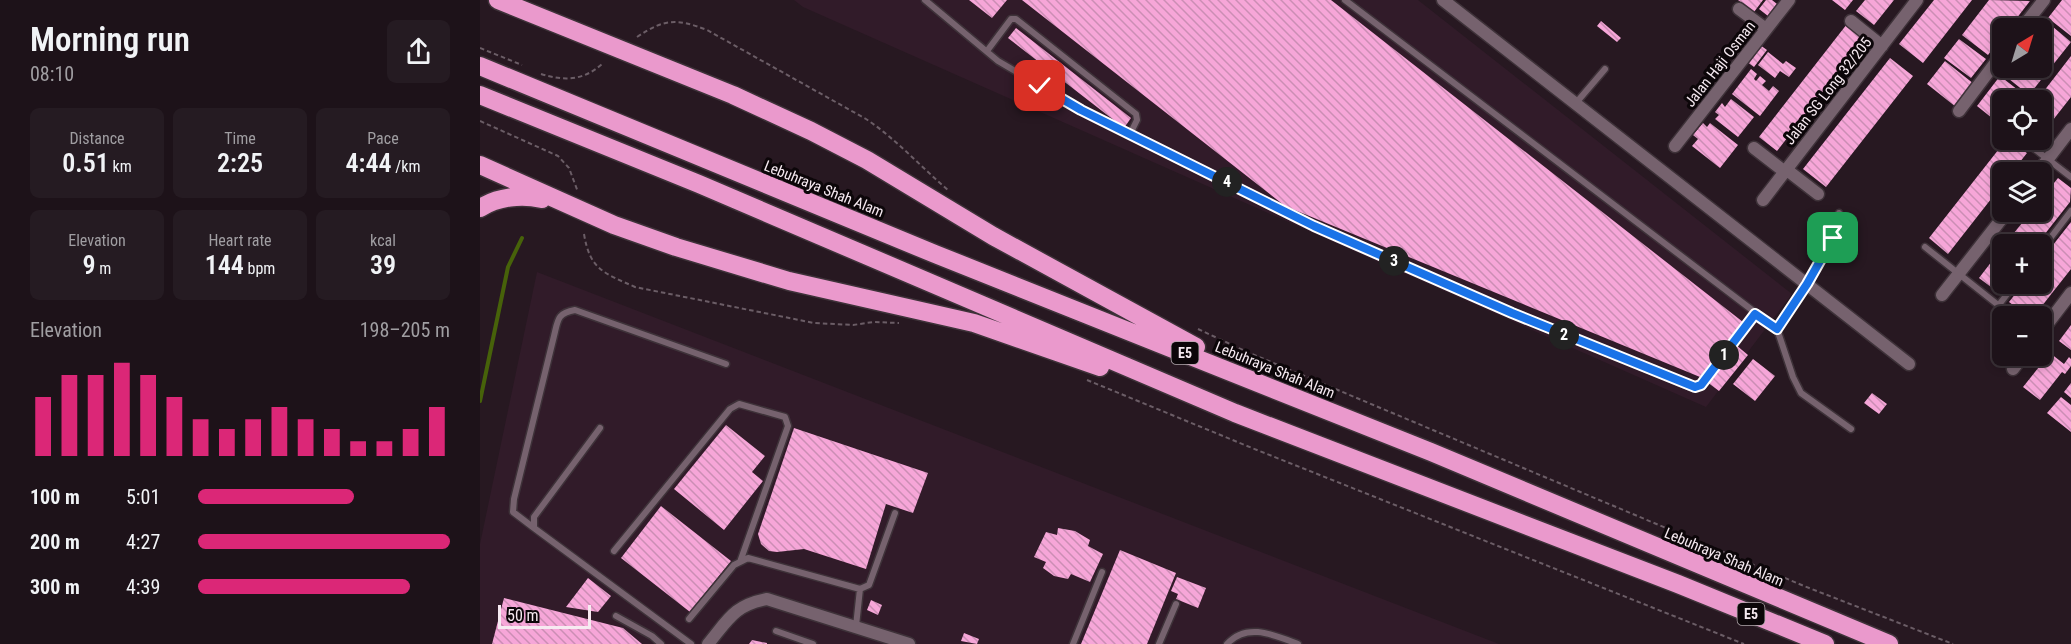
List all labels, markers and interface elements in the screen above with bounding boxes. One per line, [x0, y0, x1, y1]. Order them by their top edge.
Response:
street label: Jalan Haji Osman [1681, 17, 1759, 111]
north arrow [1992, 18, 2052, 78]
map controls [1992, 18, 2052, 366]
text: Morning run [30, 20, 190, 59]
button: share [387, 20, 450, 83]
street label: Jalan SG Long 32/205 [1781, 34, 1875, 148]
pin [1014, 60, 1065, 111]
text: 08:10 [30, 62, 74, 86]
icon: check [1023, 69, 1056, 102]
button: locate [1992, 90, 2052, 150]
text: Distance [69, 129, 125, 148]
text: Time [224, 129, 256, 148]
text: Pace [367, 129, 399, 148]
text: 0.51 [62, 148, 109, 178]
text: 2:25 [217, 148, 263, 178]
text: 4:44 [346, 148, 392, 178]
text: km [109, 157, 132, 176]
text: /km [392, 157, 420, 176]
street label: Lebuhraya Shah Alam [761, 157, 887, 221]
button: layers [1992, 162, 2052, 222]
pin: 4 [1212, 167, 1242, 197]
text: 4 [1223, 172, 1231, 191]
pin [1807, 212, 1858, 263]
icon: arrive [1816, 221, 1849, 254]
text: Elevation [68, 231, 126, 250]
text: Heart rate [208, 231, 272, 250]
text: kcal [370, 231, 396, 250]
button: + [1992, 234, 2052, 294]
pin: 3 [1379, 246, 1409, 276]
text: 9 [83, 250, 96, 280]
text: 144 [205, 250, 244, 280]
text: 39 [370, 250, 396, 280]
text: 3 [1390, 251, 1398, 270]
text: m [96, 259, 111, 278]
text: bpm [244, 259, 275, 278]
button: − [1992, 306, 2052, 366]
text: Elevation [30, 318, 102, 342]
text: 198–205 m [360, 318, 450, 342]
pin: 2 [1549, 320, 1579, 350]
text: 2 [1560, 325, 1568, 344]
street label: Lebuhraya Shah Alam [1212, 338, 1338, 402]
pin: 1 [1709, 340, 1739, 370]
road number: E5 [1172, 342, 1198, 364]
text: 1 [1720, 345, 1728, 364]
text: 100 m [30, 485, 80, 509]
text: 5:01 [126, 485, 160, 509]
street label: Lebuhraya Shah Alam [1662, 524, 1786, 590]
text: 200 m [30, 530, 80, 554]
text: 4:27 [126, 530, 160, 554]
text: 300 m [30, 575, 80, 599]
text: 4:39 [126, 575, 160, 599]
scale bar [498, 602, 591, 630]
road number: E5 [1738, 603, 1764, 625]
text: 50 m [507, 606, 539, 625]

